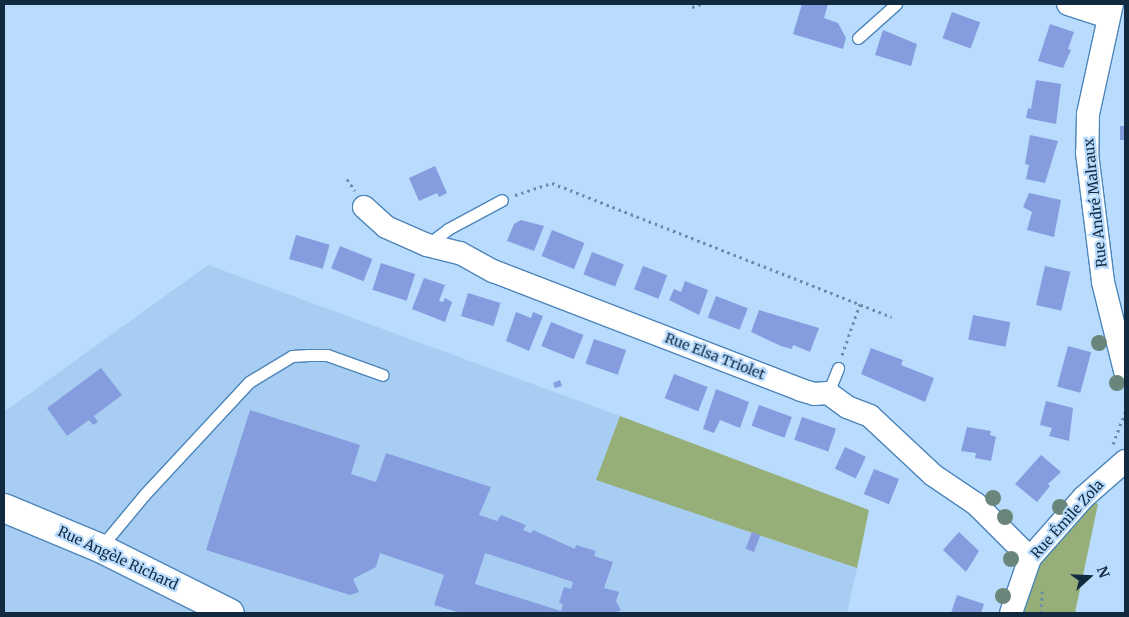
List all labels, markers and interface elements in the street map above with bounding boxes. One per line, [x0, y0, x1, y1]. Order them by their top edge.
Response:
street label: Rue André Malraux [1080, 138, 1110, 268]
street label: Rue Elsa Triolet [663, 329, 767, 383]
street label: Rue Émile Zola [1027, 476, 1107, 562]
street label: Rue Angèle Richard [55, 523, 181, 593]
north arrow [1064, 552, 1114, 602]
text: N [1093, 564, 1113, 580]

